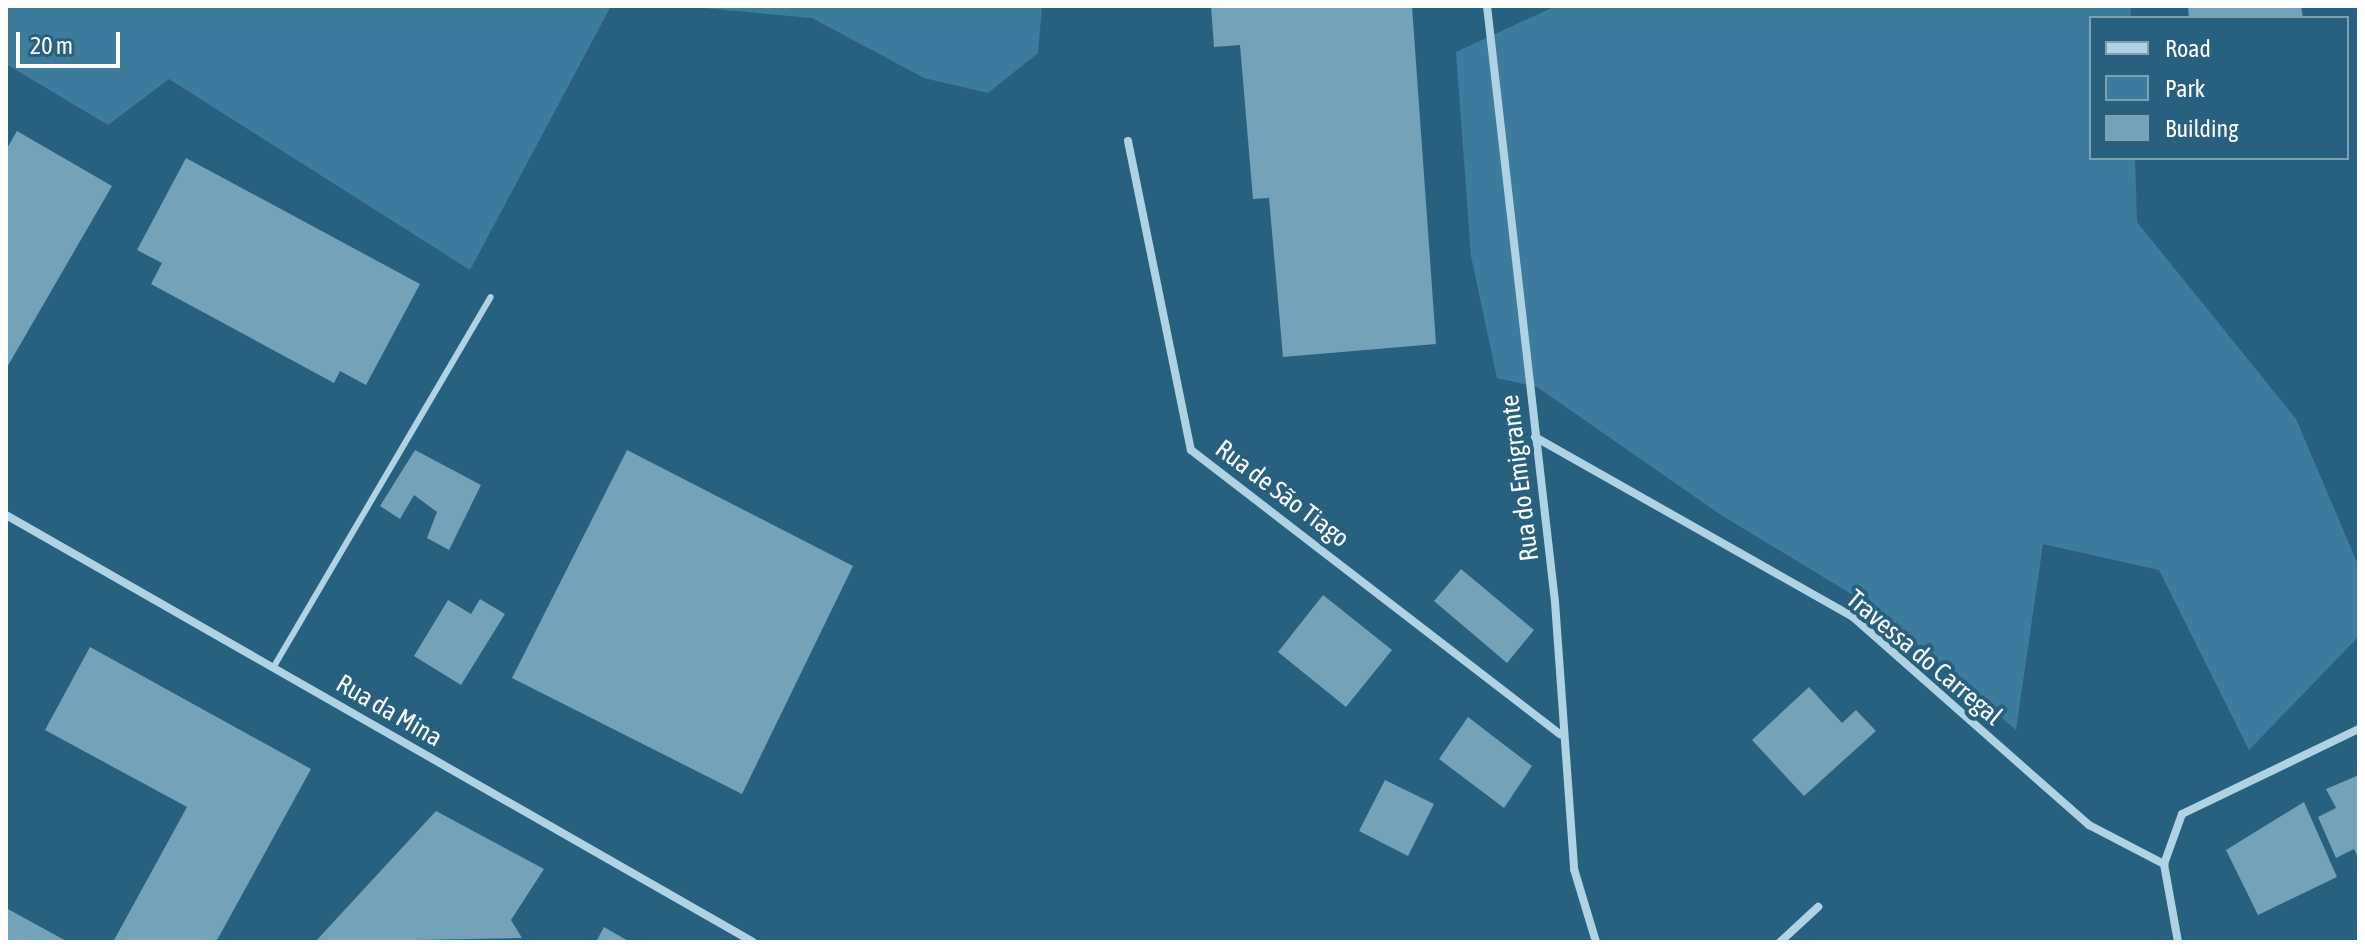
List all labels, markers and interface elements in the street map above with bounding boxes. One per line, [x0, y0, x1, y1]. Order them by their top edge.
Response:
scale bar [20, 16, 124, 66]
legend [2089, 16, 2349, 160]
text: 20 m [30, 32, 73, 59]
text: Road [2165, 35, 2211, 62]
text: Park [2165, 75, 2205, 102]
text: Building [2165, 115, 2238, 142]
street label: Rua do Emigrante [1494, 393, 1546, 563]
street label: Rua de São Tiago [1209, 434, 1355, 554]
street label: Travessa do Carregal [1840, 584, 2008, 732]
street label: Rua da Mina [330, 668, 448, 754]

